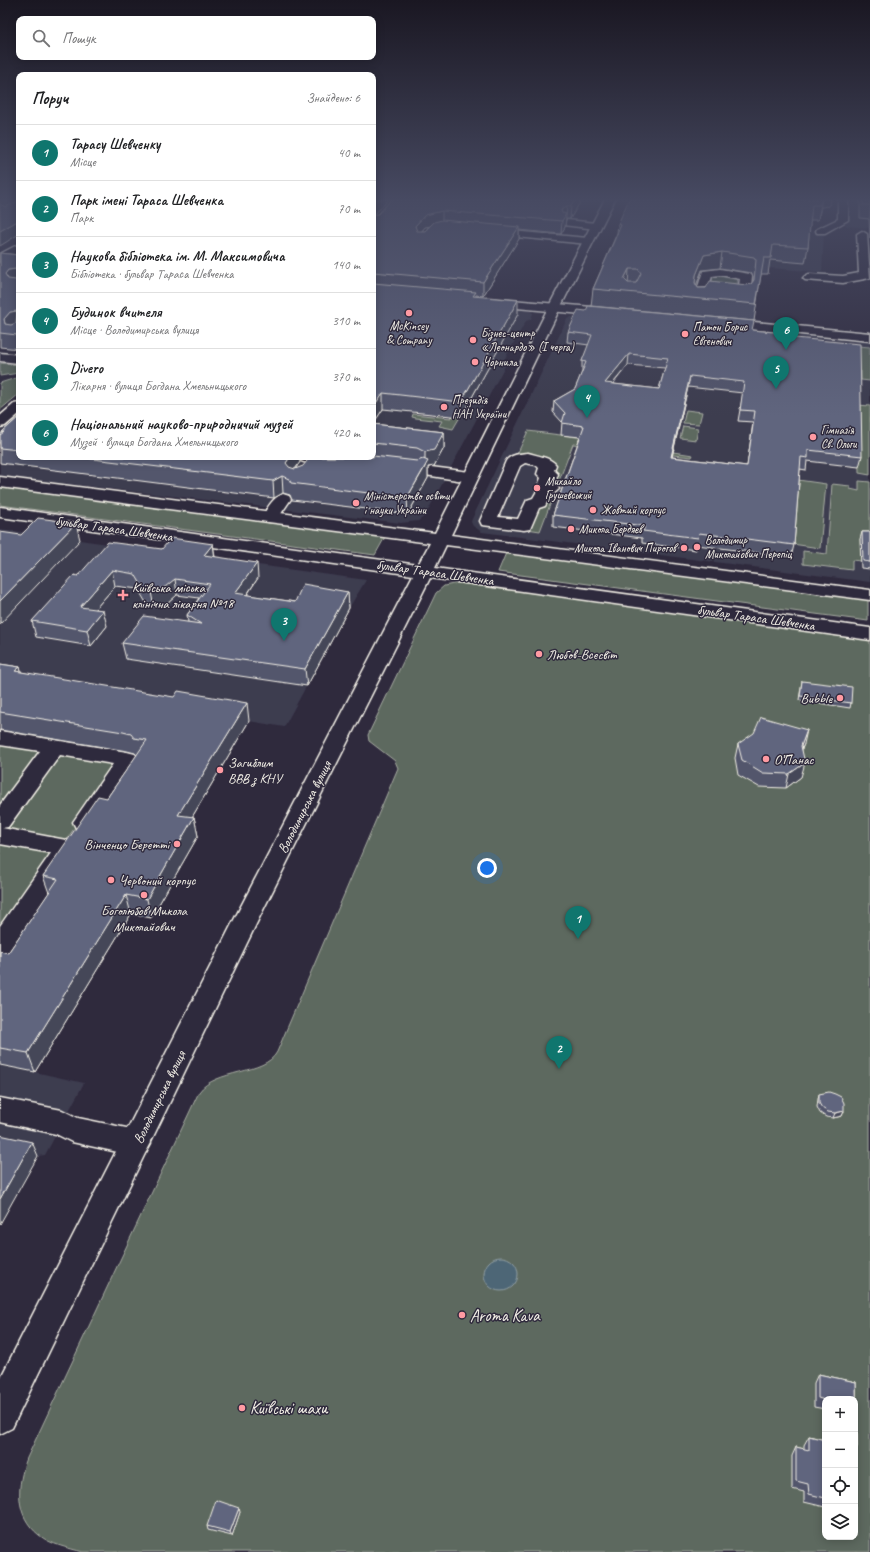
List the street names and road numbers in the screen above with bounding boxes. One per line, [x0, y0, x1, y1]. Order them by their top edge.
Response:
street label: бульвар Тараса Шевченка [54, 512, 175, 545]
street label: бульвар Тараса Шевченка [375, 556, 496, 589]
street label: бульвар Тараса Шевченка [696, 601, 817, 634]
street label: Володимирська вулиця [274, 757, 336, 856]
street label: Володимирська вулиця [130, 1047, 190, 1146]

